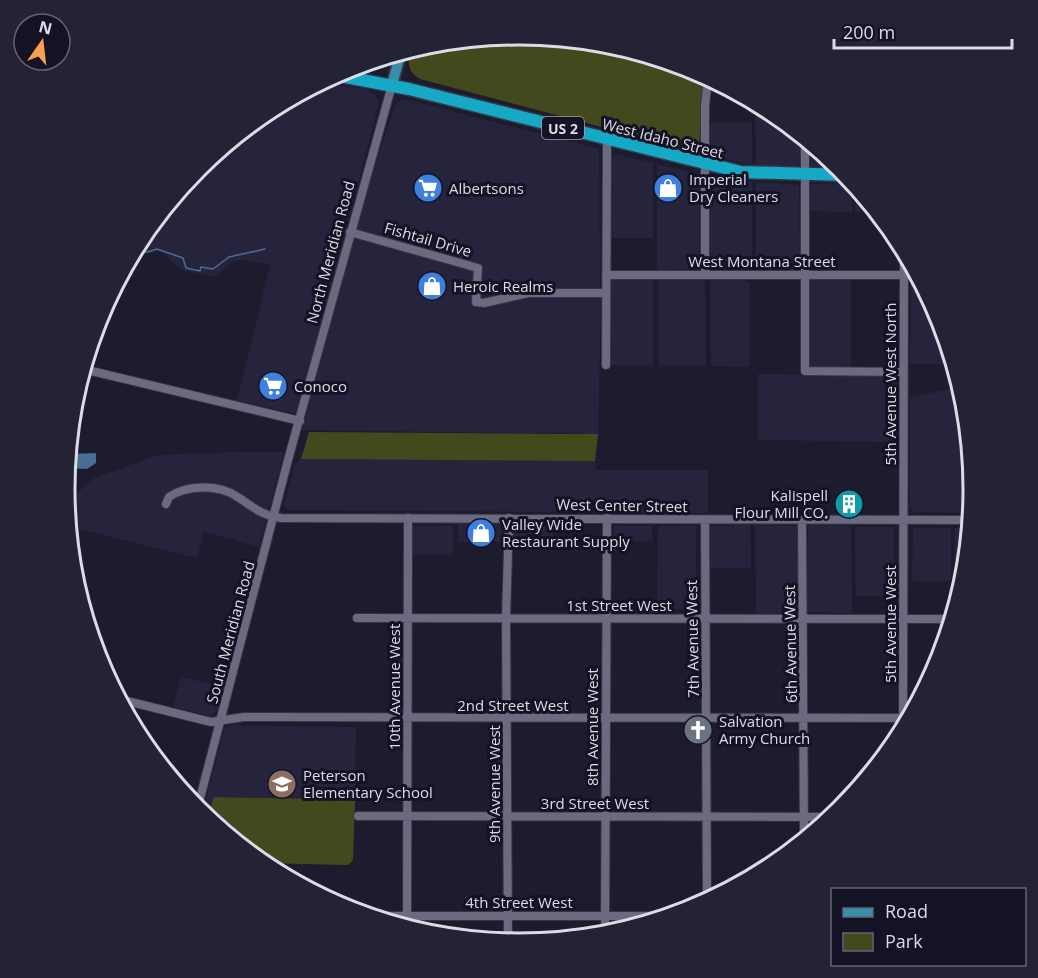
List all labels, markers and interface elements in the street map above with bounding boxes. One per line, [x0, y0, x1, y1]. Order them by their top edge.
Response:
north arrow [12, 12, 72, 72]
scale bar [834, 12, 1012, 50]
text: N [37, 15, 55, 40]
text: 200 m [843, 20, 895, 44]
street label: West Idaho Street [600, 113, 726, 163]
road number: US 2 [542, 117, 584, 139]
place label: Imperial Dry Cleaners [689, 169, 778, 206]
supermarket icon: Albertsons [412, 172, 444, 204]
shop icon: Imperial Dry Cleaners [652, 172, 684, 204]
street label: North Meridian Road [301, 178, 359, 326]
place label: Albertsons [449, 178, 524, 198]
street label: Fishtail Drive [382, 217, 474, 261]
street label: West Montana Street [688, 251, 836, 271]
shop icon: Heroic Realms [416, 270, 448, 302]
place label: Heroic Realms [453, 276, 553, 296]
street label: 5th Avenue West North [880, 303, 900, 465]
supermarket icon: Conoco [257, 370, 289, 402]
place label: Conoco [294, 376, 347, 396]
place label: Kalispell Flour Mill CO. [734, 485, 828, 522]
building icon: Kalispell Flour Mill CO. [833, 488, 865, 520]
street label: West Center Street [556, 494, 688, 516]
place label: Valley Wide Restaurant Supply [502, 514, 630, 551]
shop icon: Valley Wide Restaurant Supply [465, 517, 497, 549]
street label: South Meridian Road [201, 558, 259, 706]
street label: 5th Avenue West [880, 565, 900, 683]
street label: 7th Avenue West [681, 580, 703, 698]
street label: 6th Avenue West [779, 585, 801, 703]
street label: 1st Street West [566, 595, 672, 615]
street label: 10th Avenue West [384, 624, 404, 750]
street label: 8th Avenue West [582, 668, 602, 786]
street label: 2nd Street West [457, 695, 569, 715]
place label: Salvation Army Church [719, 711, 810, 748]
church icon: Salvation Army Church [682, 714, 714, 746]
street label: 9th Avenue West [484, 725, 504, 843]
place label: Peterson Elementary School [303, 765, 433, 802]
school or university icon: Peterson Elementary School [266, 768, 298, 800]
street label: 3rd Street West [541, 793, 649, 813]
legend [831, 888, 1026, 966]
street label: 4th Street West [465, 892, 573, 912]
text: Road [885, 899, 928, 923]
text: Park [885, 929, 923, 953]

